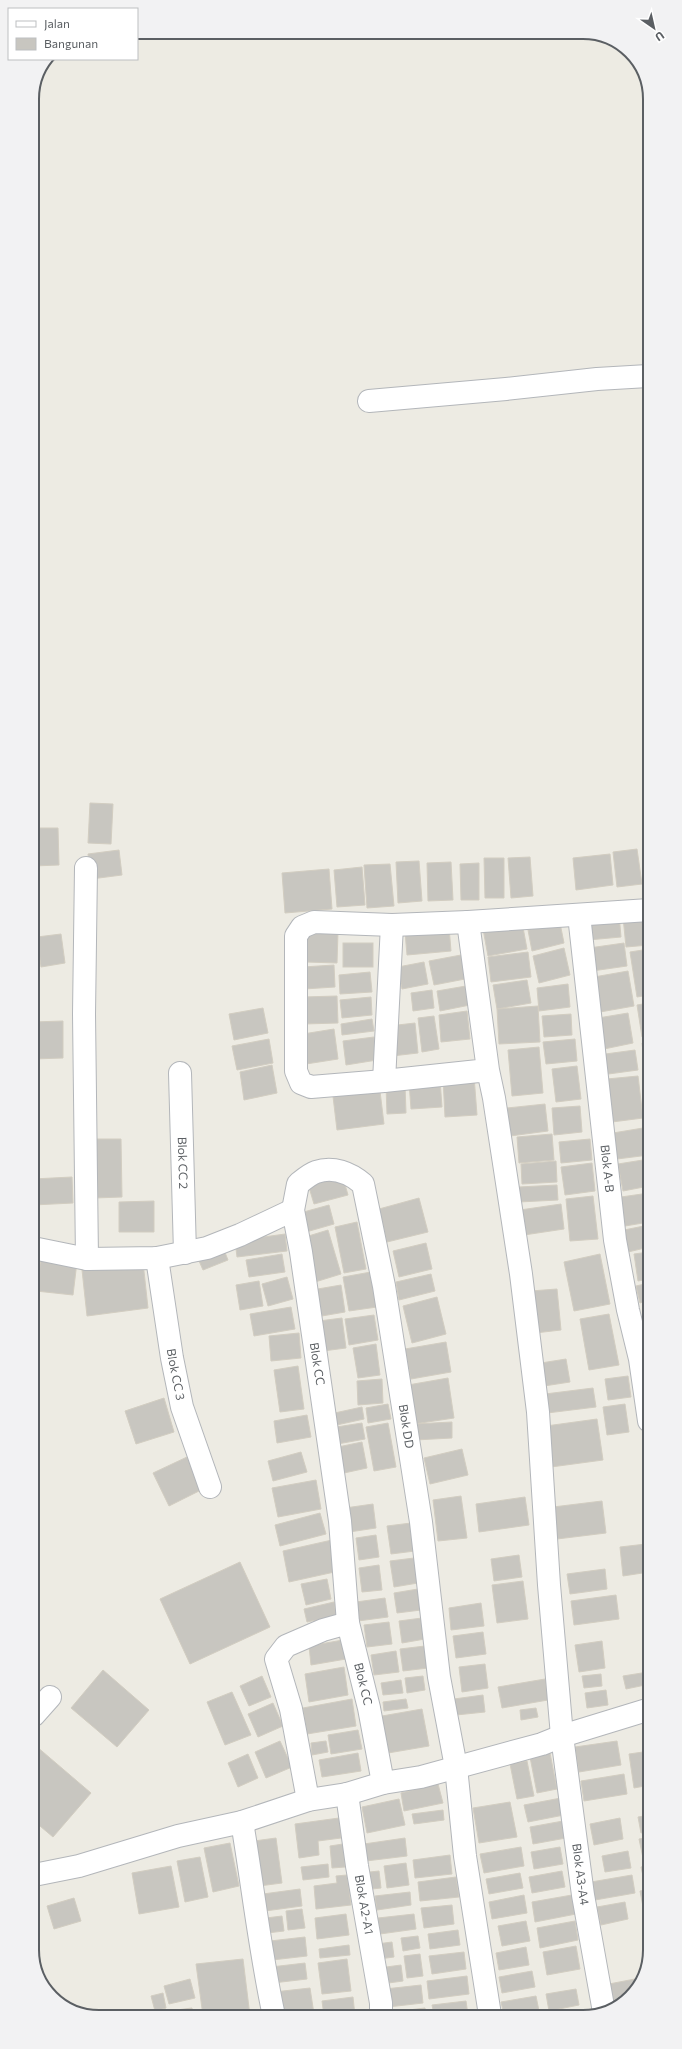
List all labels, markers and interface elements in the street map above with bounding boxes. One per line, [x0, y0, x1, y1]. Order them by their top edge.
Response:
legend [8, 8, 138, 60]
north arrow [634, 8, 674, 48]
text: Jalan [44, 16, 70, 31]
text: U [653, 29, 667, 44]
text: Bangunan [44, 36, 98, 50]
street label: Blok CC 2 [176, 1137, 191, 1190]
street label: Blok A-B [598, 1144, 618, 1193]
street label: Blok CC [308, 1341, 328, 1386]
street label: Blok CC 3 [165, 1348, 188, 1402]
street label: Blok DD [397, 1403, 417, 1449]
street label: Blok CC [352, 1661, 376, 1706]
street label: Blok A3-A4 [570, 1842, 593, 1906]
street label: Blok A2-A1 [353, 1874, 377, 1935]

